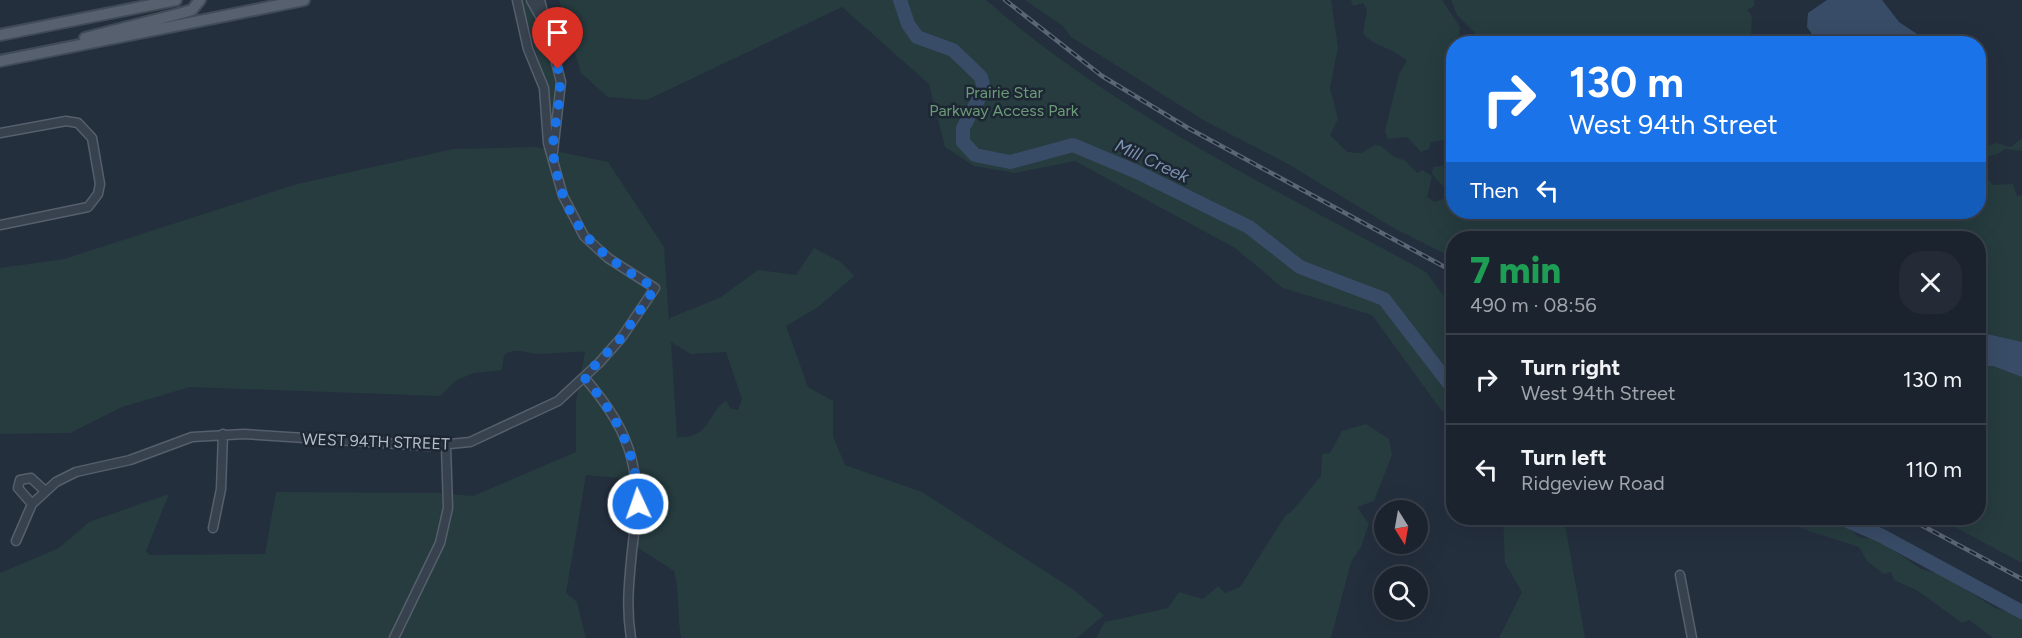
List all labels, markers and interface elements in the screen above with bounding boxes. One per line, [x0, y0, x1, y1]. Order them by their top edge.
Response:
pin [532, 7, 583, 69]
icon: arrive [541, 16, 574, 49]
text: 130 m [1569, 57, 1684, 108]
icon: right [1470, 60, 1548, 138]
park label: Prairie Star Parkway Access Park [929, 83, 1079, 120]
text: West 94th Street [1569, 108, 1778, 141]
water label: Mill Creek [1111, 134, 1194, 188]
icon: left [1531, 174, 1564, 207]
text: Then [1470, 177, 1519, 204]
text: 7 min [1470, 249, 1561, 292]
button: close [1899, 251, 1962, 314]
text: 490 m · 08:56 [1470, 293, 1596, 317]
text: Turn right [1521, 354, 1620, 381]
icon: right [1470, 363, 1503, 396]
text: 130 m [1903, 366, 1962, 393]
text: West 94th Street [1521, 381, 1676, 405]
street label: WEST 94TH STREET [302, 429, 450, 454]
text: Turn left [1521, 444, 1607, 471]
icon: left [1470, 453, 1503, 486]
text: 110 m [1906, 456, 1962, 483]
text: Ridgeview Road [1521, 471, 1665, 495]
position arrow [606, 472, 670, 536]
north arrow [1374, 500, 1428, 554]
map controls [1374, 500, 1428, 620]
button: search [1374, 566, 1428, 620]

